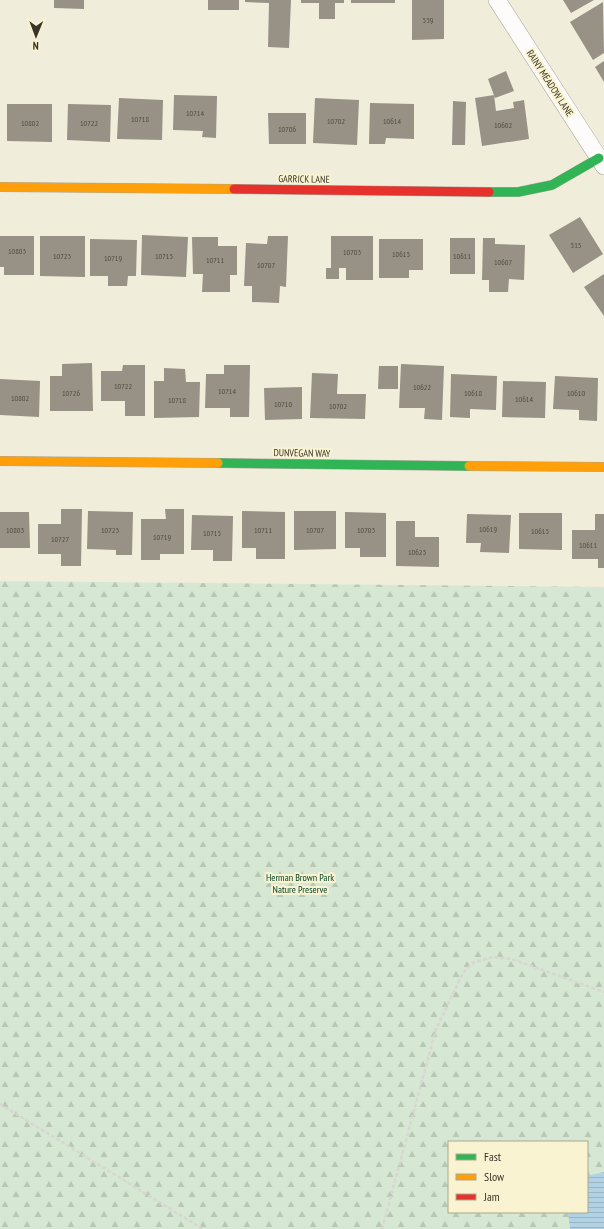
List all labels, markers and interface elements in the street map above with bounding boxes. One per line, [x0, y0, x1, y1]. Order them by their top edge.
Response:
house number: 539 [423, 15, 434, 25]
north arrow [16, 16, 56, 56]
text: N [33, 39, 39, 53]
street label: RAINY MEADOW LANE [524, 47, 576, 119]
house number: 10714 [186, 108, 204, 118]
house number: 10718 [131, 114, 149, 124]
house number: 10702 [327, 116, 345, 126]
house number: 10614 [383, 116, 401, 126]
house number: 10802 [21, 118, 39, 128]
house number: 10722 [80, 118, 98, 128]
house number: 10602 [494, 120, 512, 130]
house number: 10706 [278, 124, 296, 134]
street label: GARRICK LANE [278, 172, 330, 186]
house number: 515 [571, 240, 581, 250]
house number: 10803 [8, 246, 26, 256]
house number: 10703 [343, 247, 361, 257]
house number: 10615 [392, 249, 410, 259]
house number: 10723 [53, 251, 71, 261]
house number: 10715 [155, 251, 173, 261]
house number: 10611 [453, 251, 471, 261]
house number: 10719 [104, 253, 122, 263]
house number: 10711 [206, 255, 224, 265]
house number: 10607 [494, 257, 512, 267]
house number: 10707 [257, 260, 275, 270]
house number: 10722 [114, 381, 132, 391]
house number: 10622 [413, 382, 431, 392]
house number: 10714 [218, 386, 236, 396]
house number: 10726 [62, 388, 80, 398]
house number: 10618 [464, 388, 482, 398]
house number: 10610 [567, 388, 585, 398]
house number: 10802 [11, 393, 29, 403]
house number: 10614 [515, 394, 533, 404]
house number: 10718 [168, 395, 186, 405]
house number: 10710 [274, 399, 292, 409]
house number: 10702 [329, 401, 347, 411]
street label: DUNVEGAN WAY [273, 446, 331, 460]
house number: 10619 [479, 524, 497, 534]
house number: 10803 [6, 525, 24, 535]
house number: 10723 [101, 525, 119, 535]
house number: 10711 [254, 525, 272, 535]
house number: 10707 [306, 525, 324, 535]
house number: 10703 [357, 525, 375, 535]
house number: 10615 [531, 526, 549, 536]
house number: 10715 [203, 528, 221, 538]
house number: 10719 [153, 532, 171, 542]
house number: 10727 [51, 534, 69, 544]
house number: 10611 [579, 540, 597, 550]
house number: 10623 [408, 547, 426, 557]
park label: Herman Brown Park Nature Preserve [266, 871, 334, 896]
legend [448, 1141, 588, 1213]
text: Fast [484, 1149, 502, 1164]
text: Slow [484, 1169, 505, 1184]
text: Jam [483, 1189, 500, 1204]

